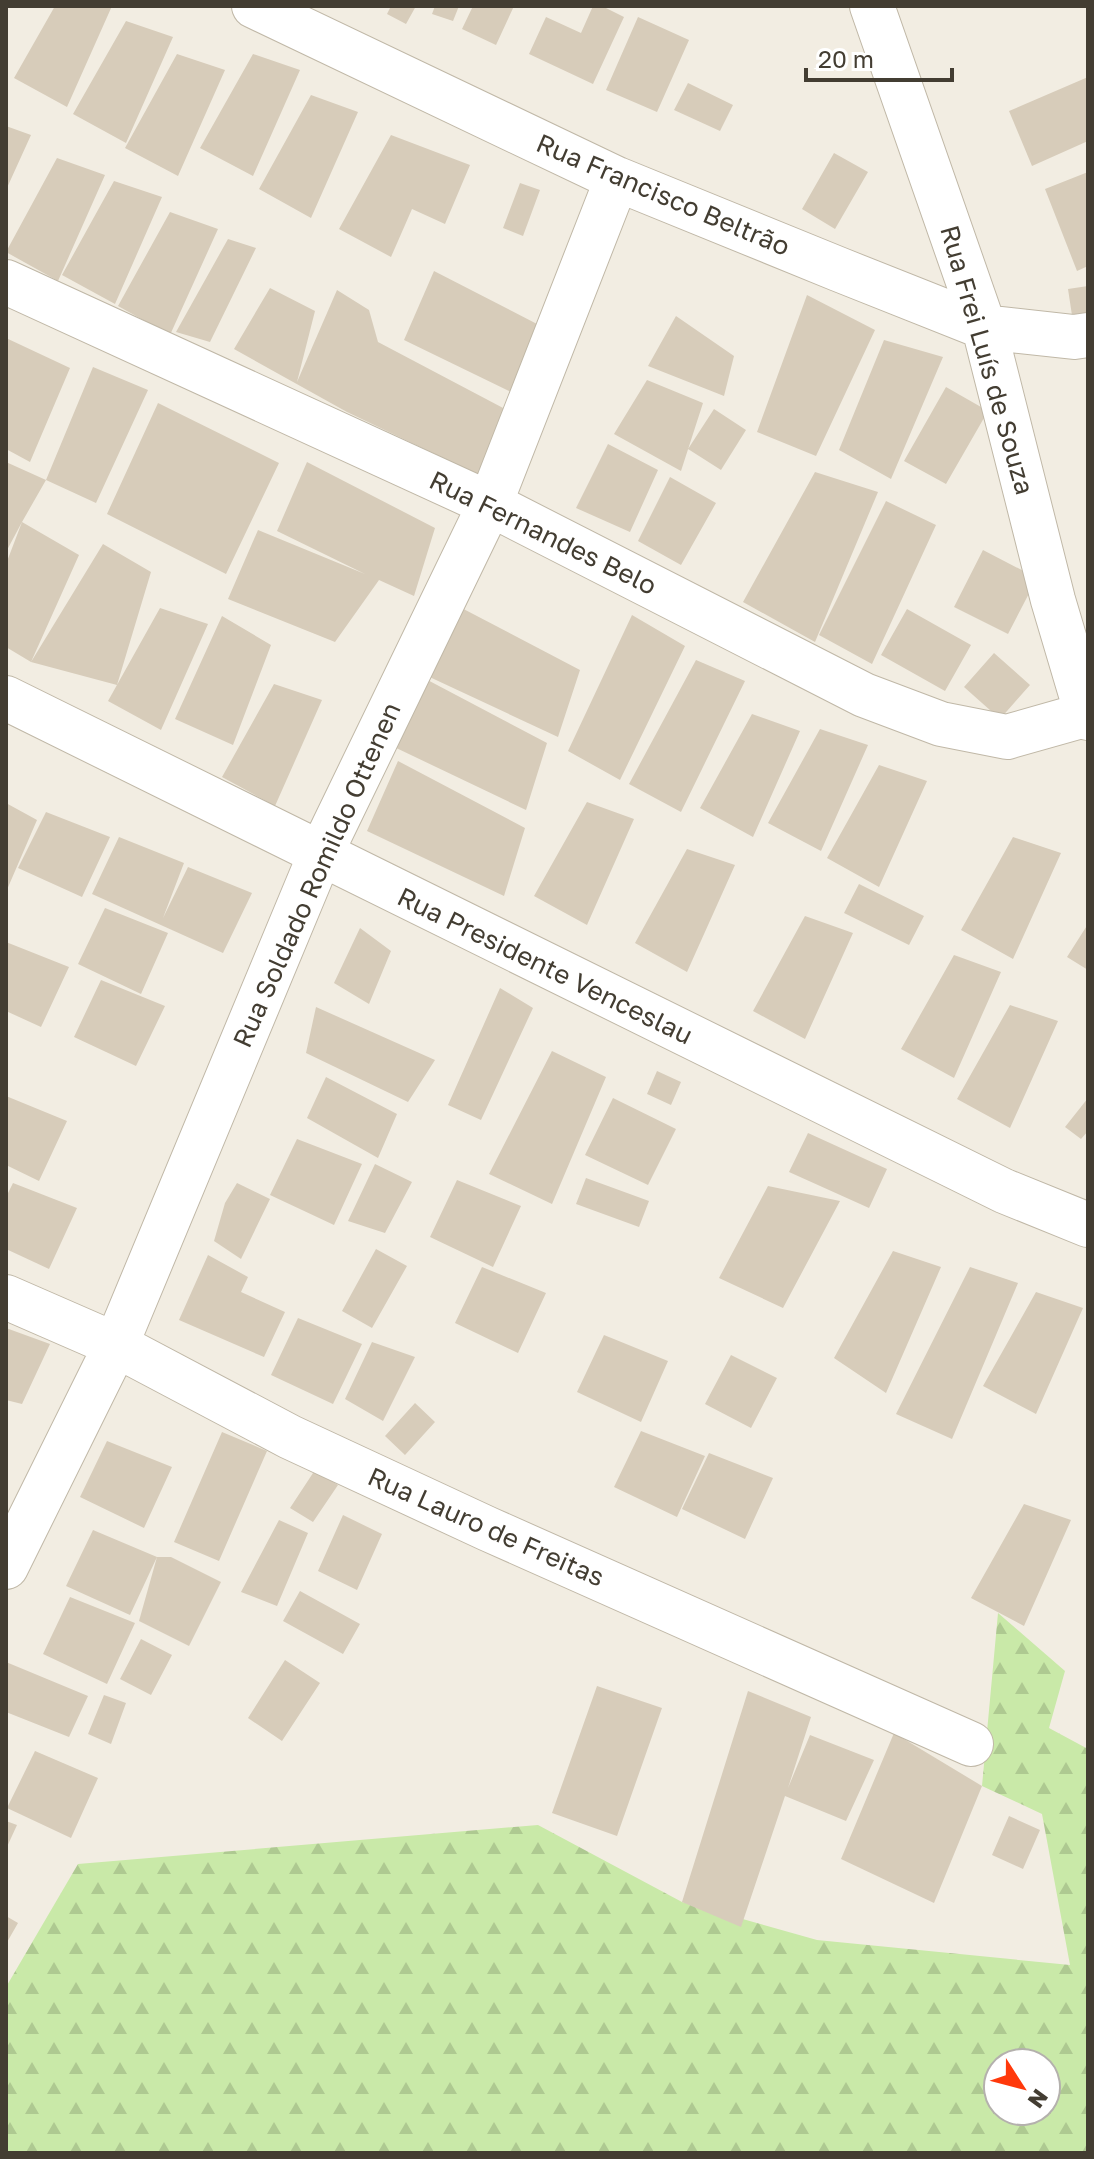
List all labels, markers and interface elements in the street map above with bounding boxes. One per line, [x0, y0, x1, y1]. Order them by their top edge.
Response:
scale bar [806, 32, 952, 82]
text: 20 m [818, 44, 874, 73]
street label: Rua Francisco Beltrão [532, 127, 795, 262]
street label: Rua Frei Luís de Souza [934, 222, 1041, 498]
street label: Rua Fernandes Belo [425, 464, 662, 601]
street label: Rua Soldado Romildo Ottenen [226, 698, 407, 1052]
street label: Rua Presidente Venceslau [393, 881, 698, 1051]
street label: Rua Lauro de Freitas [363, 1460, 609, 1593]
north arrow [982, 2047, 1062, 2127]
text: N [1023, 2084, 1054, 2114]

